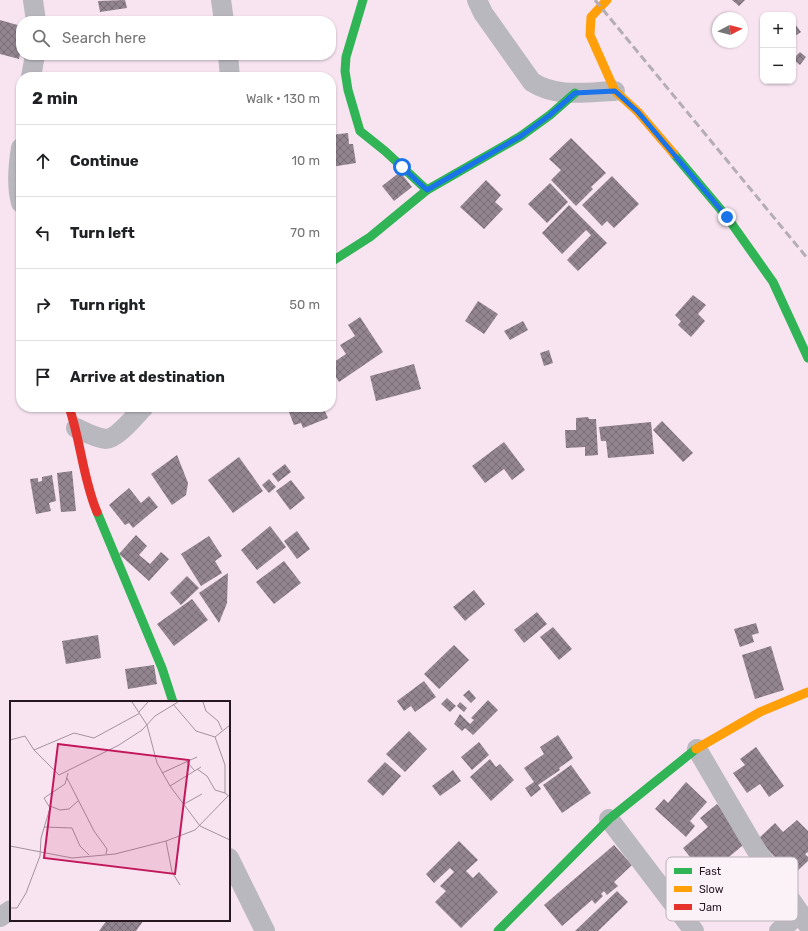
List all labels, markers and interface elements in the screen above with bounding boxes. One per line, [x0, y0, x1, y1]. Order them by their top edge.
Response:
north arrow [712, 12, 748, 48]
map controls [760, 12, 796, 84]
button: + [760, 12, 796, 48]
search box [16, 16, 336, 60]
icon: search [30, 27, 52, 49]
text: Search here [62, 29, 146, 47]
button: − [760, 48, 796, 84]
text: 2 min [32, 88, 78, 108]
text: Walk · 130 m [246, 91, 320, 106]
icon: ahead [32, 150, 54, 172]
text: Continue [70, 152, 139, 170]
text: 10 m [291, 153, 320, 168]
route start [393, 158, 411, 176]
route end [718, 208, 736, 226]
icon: left [32, 222, 54, 244]
text: Turn left [70, 224, 135, 242]
text: 70 m [290, 225, 320, 240]
icon: right [32, 294, 54, 316]
text: Turn right [70, 296, 145, 314]
text: 50 m [289, 297, 320, 312]
icon: arrive [32, 366, 54, 388]
text: Arrive at destination [70, 368, 225, 386]
inset map [10, 701, 230, 921]
legend [666, 857, 798, 921]
text: Fast [699, 865, 722, 878]
text: Slow [699, 883, 724, 896]
text: Jam [699, 901, 722, 914]

